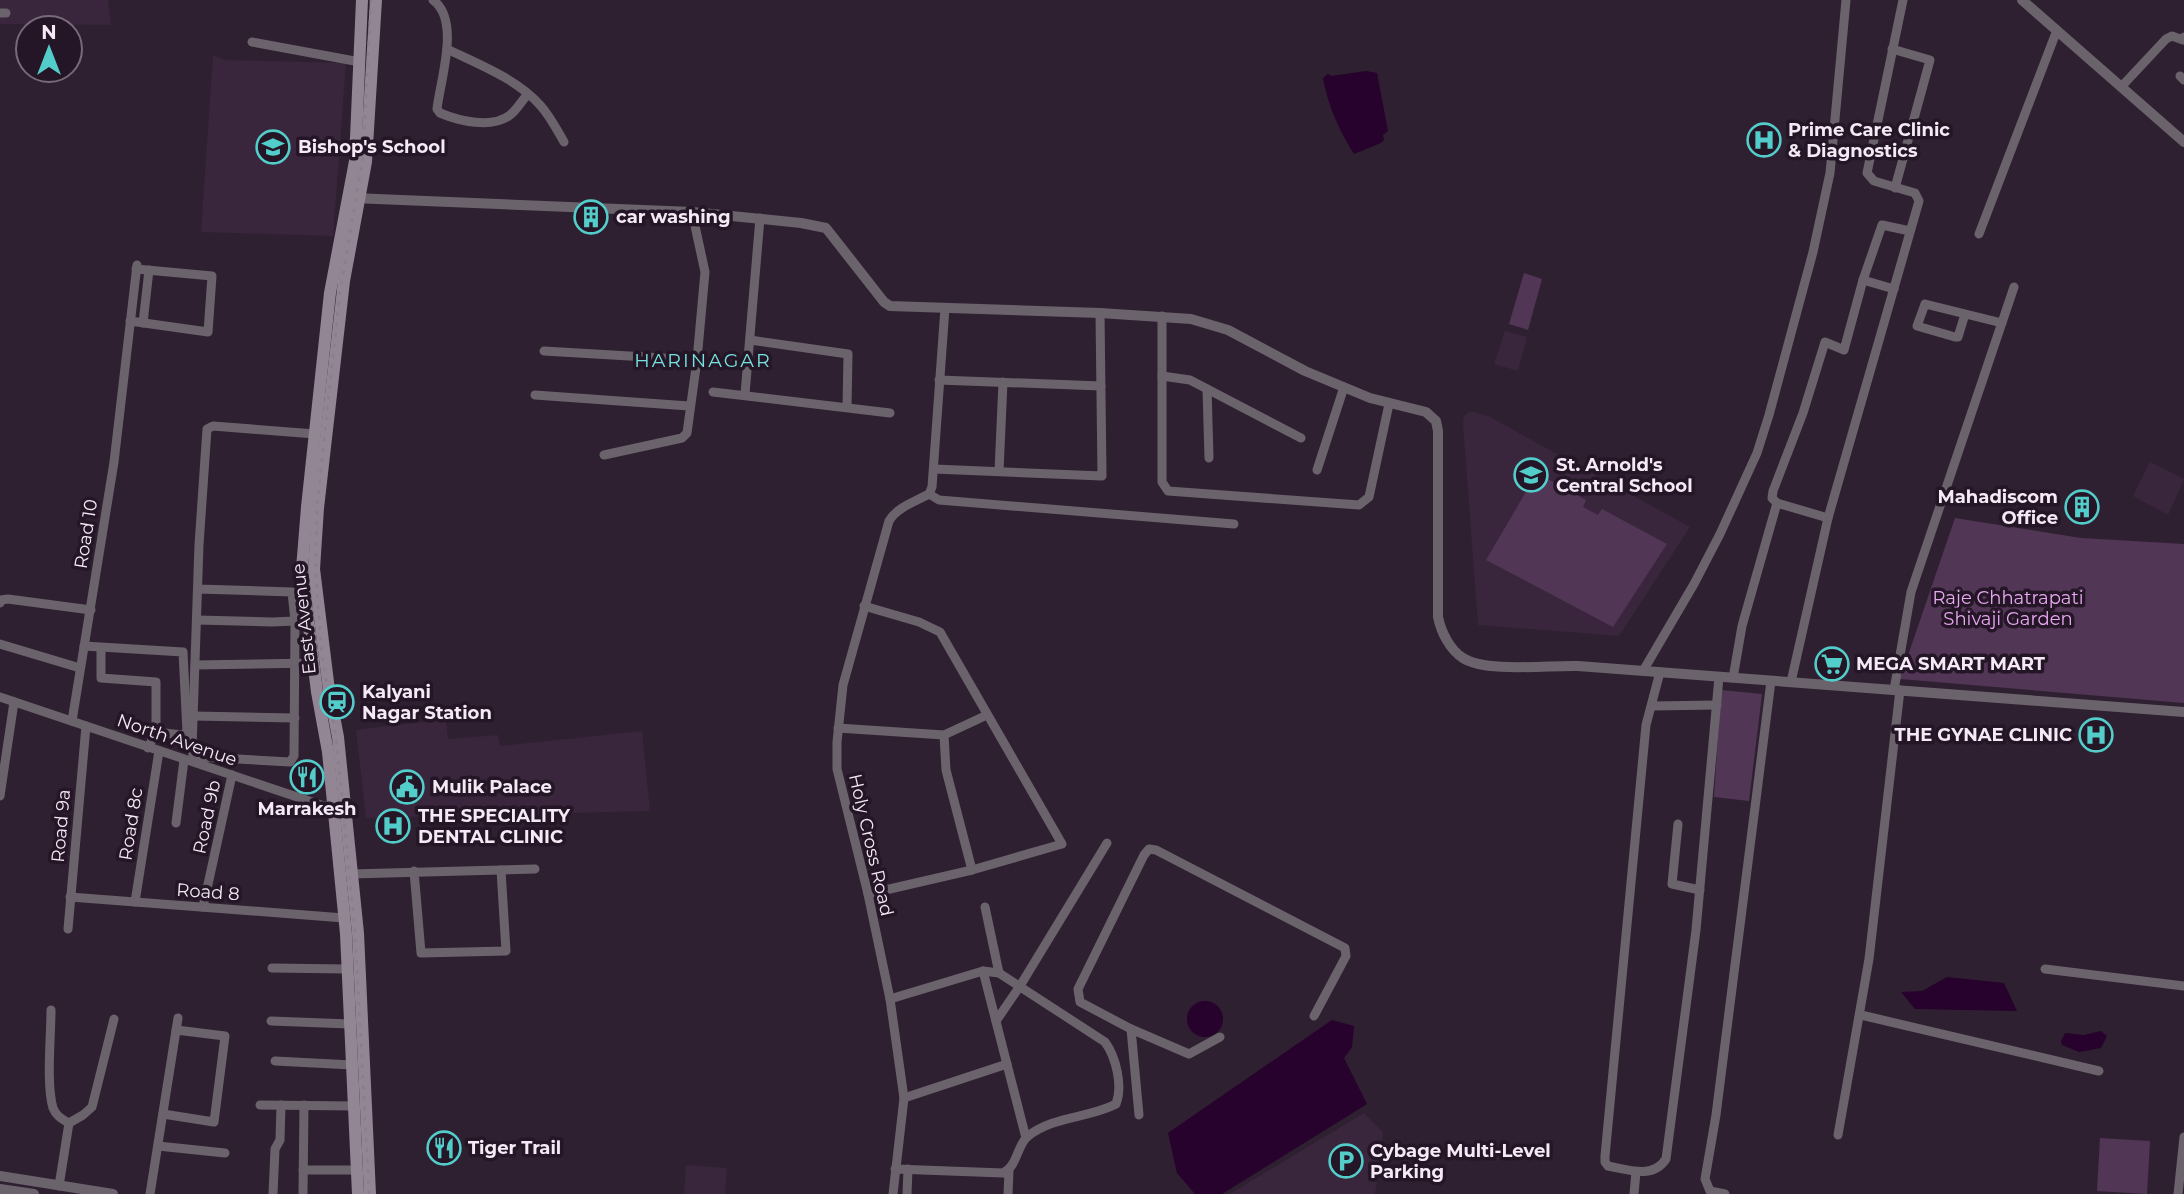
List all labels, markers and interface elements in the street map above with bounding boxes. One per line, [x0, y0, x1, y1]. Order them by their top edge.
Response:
north arrow [14, 14, 84, 84]
text: N [41, 21, 57, 44]
place label: Prime Care Clinic & Diagnostics [1788, 119, 1950, 162]
hospital icon: Prime Care Clinic & Diagnostics [1745, 121, 1783, 159]
school or university icon: Bishop's School [254, 128, 292, 166]
place label: Bishop's School [298, 136, 446, 158]
building icon: car washing [572, 198, 610, 236]
place label: car washing [616, 206, 731, 228]
district label: HARINAGAR [634, 349, 772, 372]
place label: St. Arnold's Central School [1556, 454, 1693, 497]
school or university icon: St. Arnold's Central School [1512, 456, 1550, 494]
place label: Mahadiscom Office [1937, 486, 2058, 529]
building icon: Mahadiscom Office [2063, 488, 2101, 526]
street label: Road 10 [70, 498, 102, 570]
street label: East Avenue [287, 562, 321, 675]
park label: Raje Chhatrapati Shivaji Garden [1932, 587, 2084, 630]
supermarket icon: MEGA SMART MART [1813, 645, 1851, 683]
place label: MEGA SMART MART [1856, 653, 2046, 675]
place label: Kalyani Nagar Station [362, 681, 492, 724]
station icon: Kalyani Nagar Station [318, 683, 356, 721]
street label: North Avenue [114, 709, 240, 771]
hospital icon: THE GYNAE CLINIC [2077, 716, 2115, 754]
place label: THE GYNAE CLINIC [1895, 724, 2072, 746]
restaurant icon: Marrakesh [288, 758, 326, 796]
public building icon: Mulik Palace [388, 768, 426, 806]
street label: Holy Cross Road [844, 772, 898, 918]
place label: Mulik Palace [432, 776, 552, 798]
street label: Road 9b [188, 778, 226, 856]
street label: Road 8c [114, 786, 148, 862]
street label: Road 9a [47, 788, 75, 864]
place label: Marrakesh [258, 798, 356, 820]
place label: THE SPECIALITY DENTAL CLINIC [418, 805, 571, 848]
hospital icon: THE SPECIALITY DENTAL CLINIC [374, 807, 412, 845]
street label: Road 8 [176, 879, 240, 905]
restaurant icon: Tiger Trail [425, 1129, 463, 1167]
place label: Tiger Trail [468, 1137, 561, 1159]
place label: Cybage Multi-Level Parking [1370, 1140, 1551, 1183]
parking icon: Cybage Multi-Level Parking [1327, 1142, 1365, 1180]

